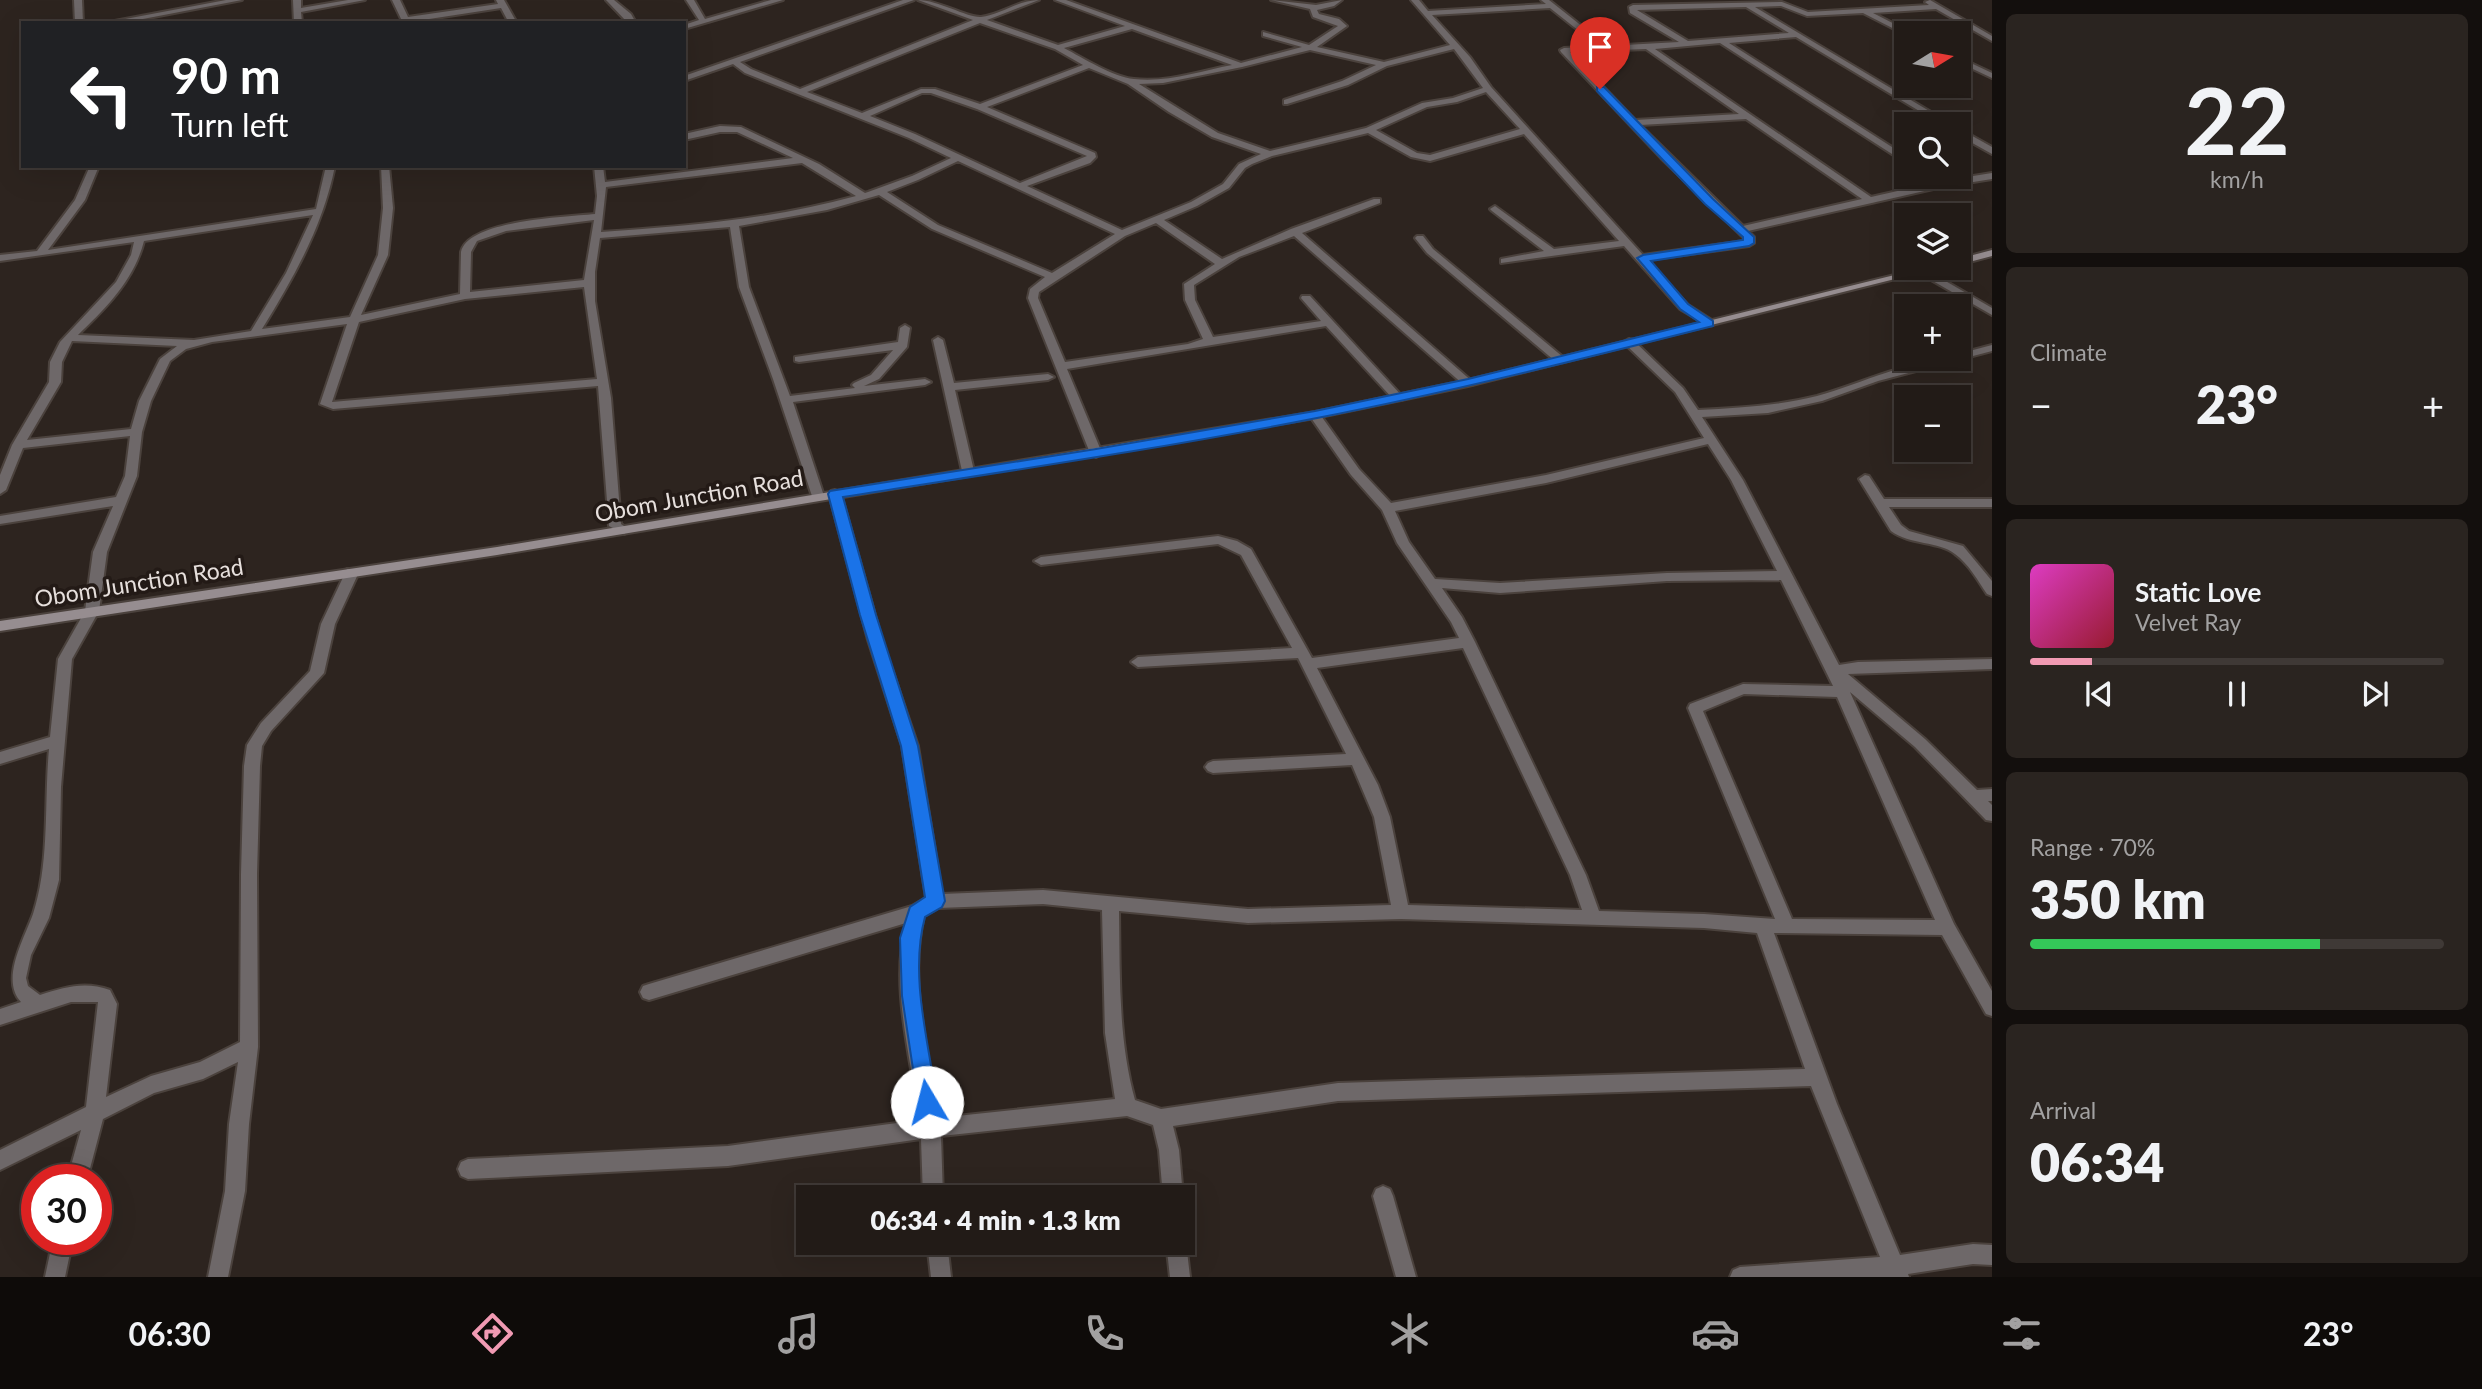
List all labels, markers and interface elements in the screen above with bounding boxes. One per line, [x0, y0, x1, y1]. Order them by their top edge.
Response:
pin [1570, 17, 1630, 89]
north arrow [1894, 21, 1970, 98]
map controls [1894, 21, 1971, 462]
icon: arrive [1581, 28, 1619, 66]
text: 90 m [171, 46, 281, 104]
icon: left [56, 49, 147, 140]
text: 22 [2184, 65, 2290, 174]
text: Turn left [171, 105, 288, 144]
button: search [1894, 112, 1971, 189]
text: km/h [2210, 165, 2264, 193]
button: layers [1894, 203, 1971, 280]
button: + [1894, 294, 1971, 371]
text: Climate [2030, 338, 2107, 366]
text: 23° [2196, 373, 2278, 435]
text: − [2030, 382, 2052, 428]
text: + [2422, 382, 2444, 428]
button: − [1894, 385, 1971, 462]
street label: Obom Junction Road [592, 463, 805, 527]
street label: Obom Junction Road [32, 552, 245, 612]
text: Static Love [2135, 576, 2262, 608]
text: Velvet Ray [2135, 608, 2241, 636]
icon: previous [2080, 675, 2118, 713]
icon: pause [2218, 675, 2256, 713]
icon: next [2356, 675, 2394, 713]
text: Range · 70% [2030, 833, 2155, 861]
text: 350 km [2030, 868, 2206, 930]
position arrow [890, 1065, 964, 1139]
text: Arrival [2030, 1096, 2096, 1124]
text: 06:34 [2030, 1131, 2164, 1193]
speed limit sign: 30 [21, 1164, 112, 1255]
text: 06:34 · 4 min · 1.3 km [870, 1204, 1121, 1236]
icon: directions [468, 1309, 517, 1358]
icon: music [774, 1309, 823, 1358]
icon: phone [1080, 1309, 1129, 1358]
icon: climate [1385, 1309, 1434, 1358]
icon: car [1691, 1309, 1740, 1358]
icon: filters [1997, 1309, 2046, 1358]
text: 06:30 [128, 1314, 211, 1353]
text: 23° [2303, 1314, 2353, 1353]

